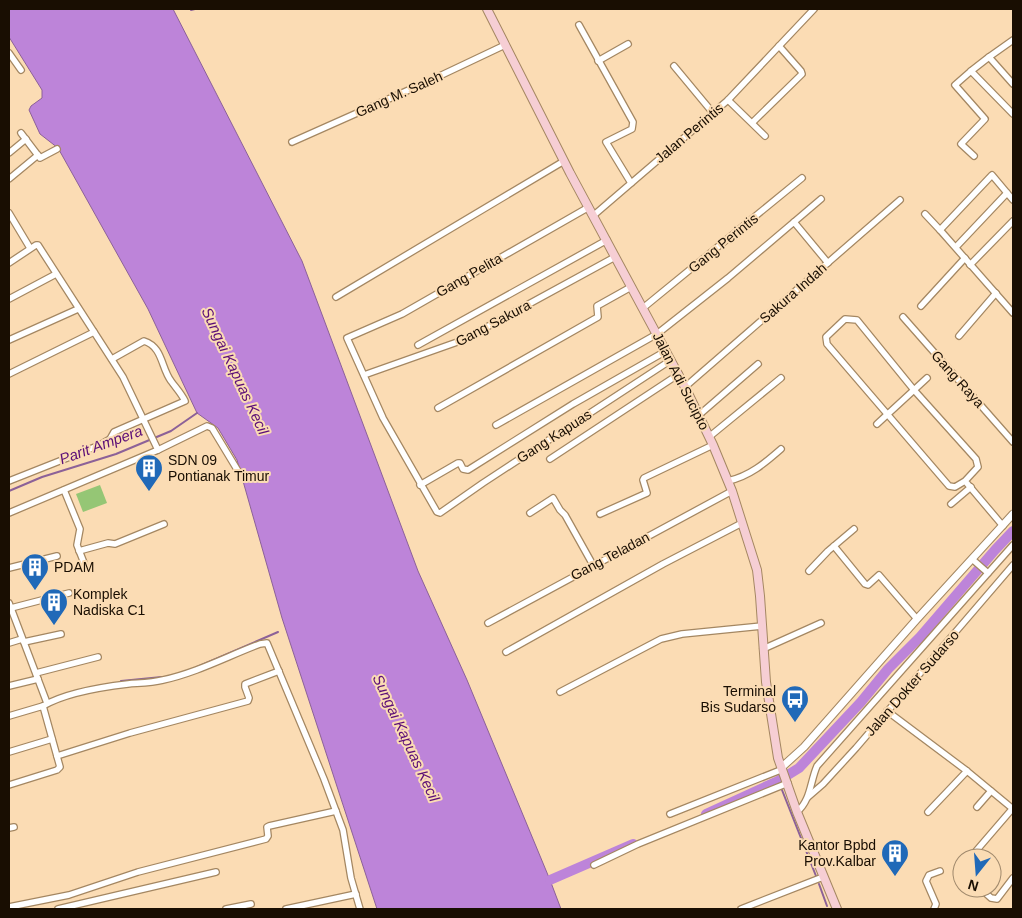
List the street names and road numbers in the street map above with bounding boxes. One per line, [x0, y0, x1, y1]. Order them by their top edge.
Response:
street label: Gang M. Saleh [353, 68, 445, 120]
street label: Jalan Perintis [652, 100, 726, 166]
street label: Gang Perintis [685, 210, 761, 276]
street label: Gang Pelita [433, 250, 505, 300]
street label: Sakura Indah [756, 260, 830, 326]
street label: Gang Sakura [453, 296, 533, 349]
street label: Jalan Adi Sucipto [649, 330, 713, 433]
street label: Gang Raya [928, 347, 988, 411]
street label: Gang Kapuas [514, 406, 594, 466]
street label: Gang Teladan [568, 529, 652, 583]
street label: Jalan Dokter Sudarso [862, 627, 962, 739]

